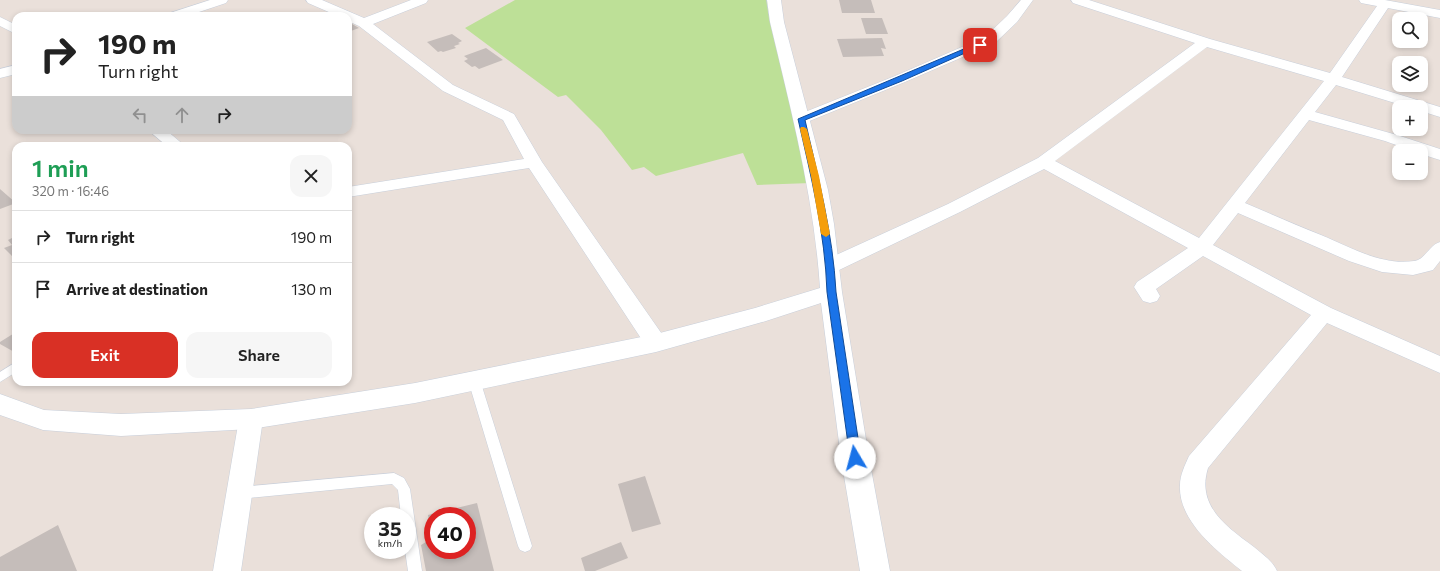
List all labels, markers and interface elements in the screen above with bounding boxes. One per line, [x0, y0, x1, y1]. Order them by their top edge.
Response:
map controls [1392, 12, 1428, 180]
button: search [1392, 12, 1428, 48]
text: 190 m [98, 26, 176, 60]
icon: right [32, 28, 84, 80]
pin [963, 28, 997, 62]
icon: arrive [969, 34, 991, 56]
button: layers [1392, 56, 1428, 92]
text: Turn right [98, 60, 178, 82]
button: + [1392, 100, 1428, 136]
icon: left [129, 104, 151, 126]
icon: ahead [171, 104, 193, 126]
icon: right [213, 104, 235, 126]
button: − [1392, 144, 1428, 180]
text: 1 min [32, 153, 89, 182]
button: close [290, 155, 332, 197]
text: 320 m · 16:46 [32, 183, 109, 199]
icon: right [32, 226, 54, 248]
text: Turn right [66, 228, 135, 246]
text: 190 m [291, 228, 332, 246]
icon: arrive [32, 278, 54, 300]
text: Arrive at destination [66, 280, 208, 298]
text: 130 m [291, 280, 332, 298]
button: Exit [32, 332, 178, 378]
button: Share [186, 332, 332, 378]
position arrow [834, 437, 876, 479]
speed limit sign: 40 [424, 507, 476, 559]
text: 35 [378, 516, 402, 540]
text: km/h [378, 537, 402, 549]

